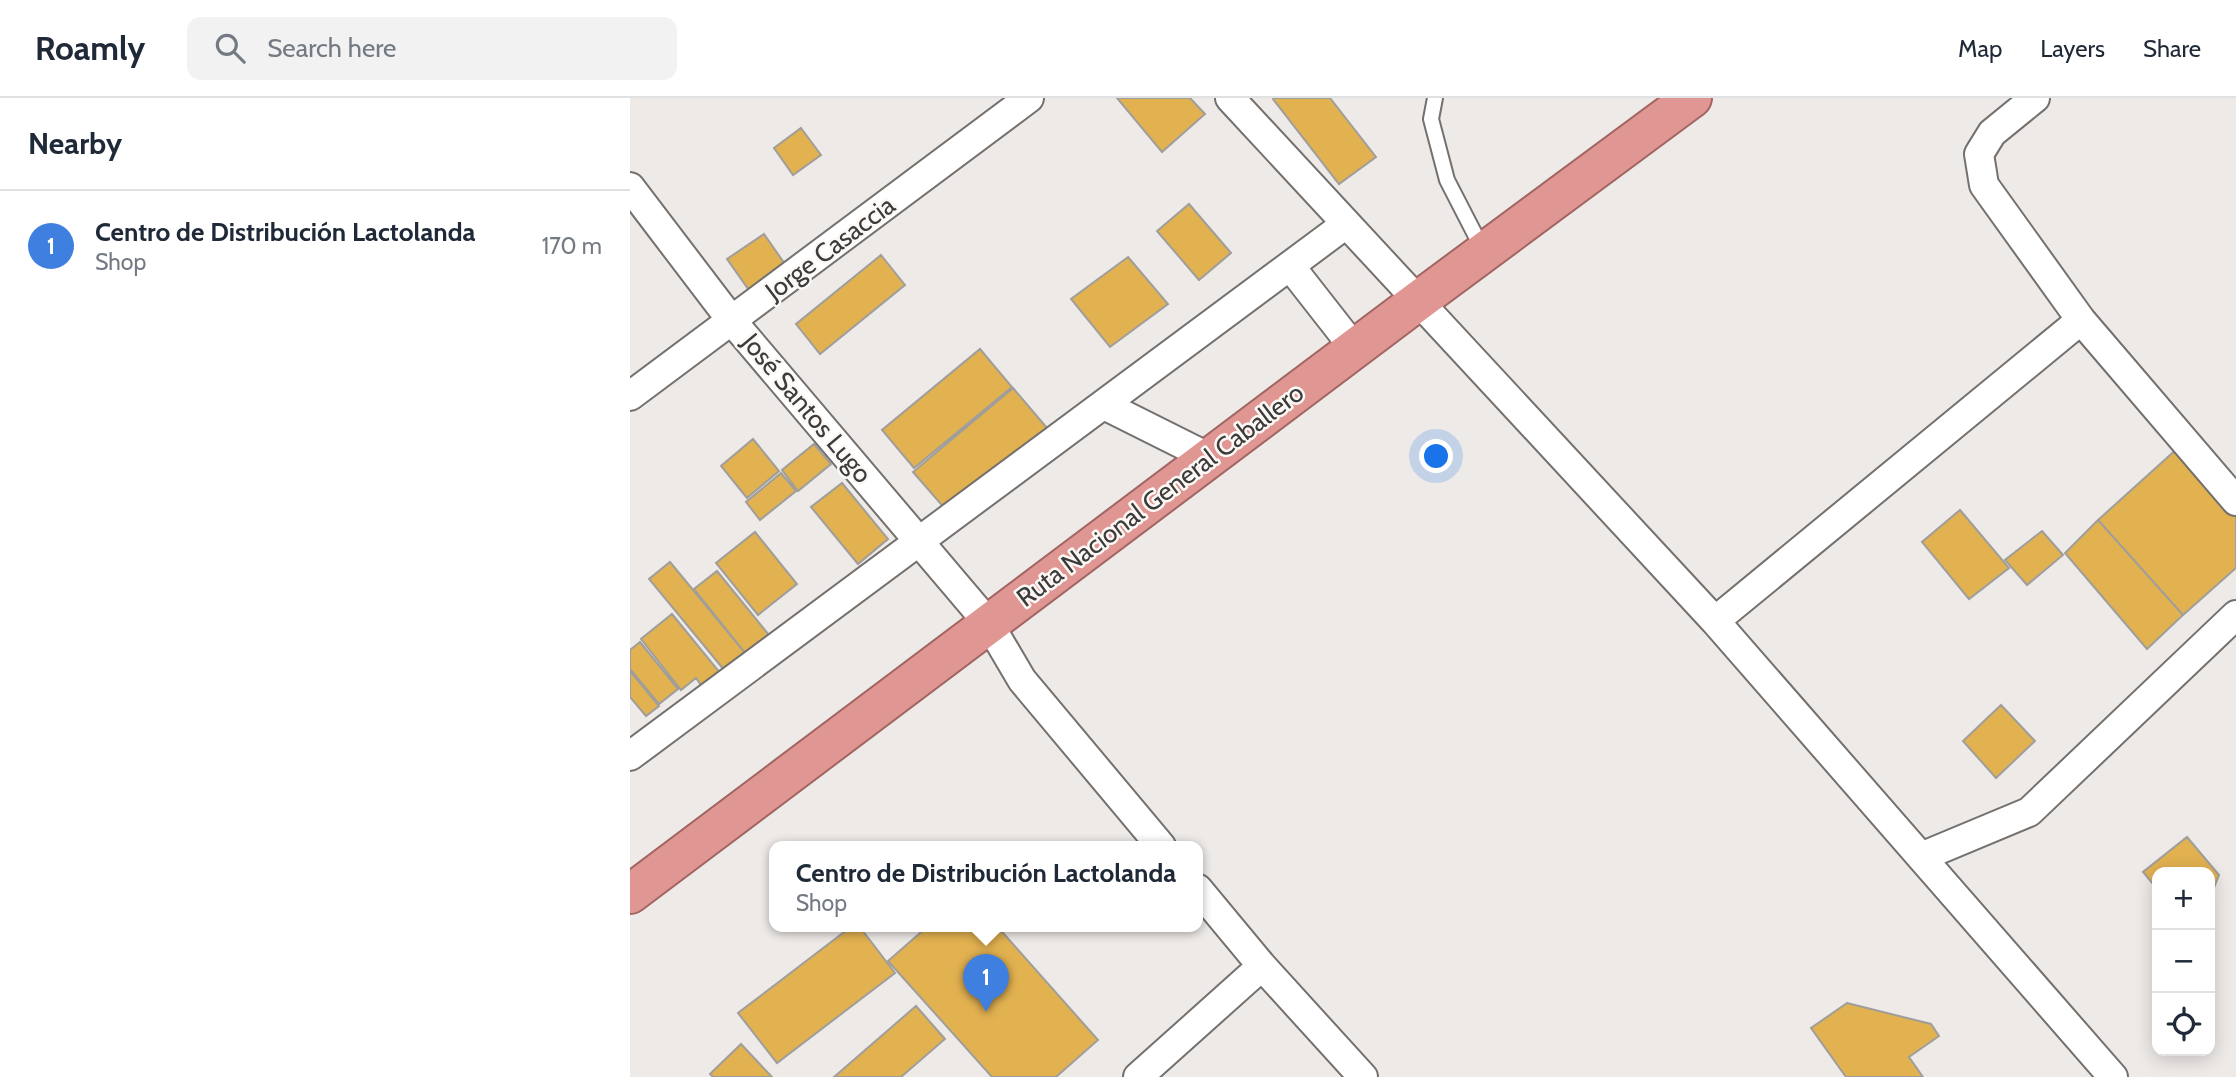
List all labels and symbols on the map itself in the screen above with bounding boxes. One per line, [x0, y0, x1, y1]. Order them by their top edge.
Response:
street label: Jorge Casaccia [758, 189, 901, 308]
street label: José Santos Lugo [734, 326, 879, 489]
street label: Ruta Nacional General Caballero [1010, 377, 1310, 613]
your location [1419, 439, 1453, 473]
pin: 1 [963, 954, 1009, 1012]

